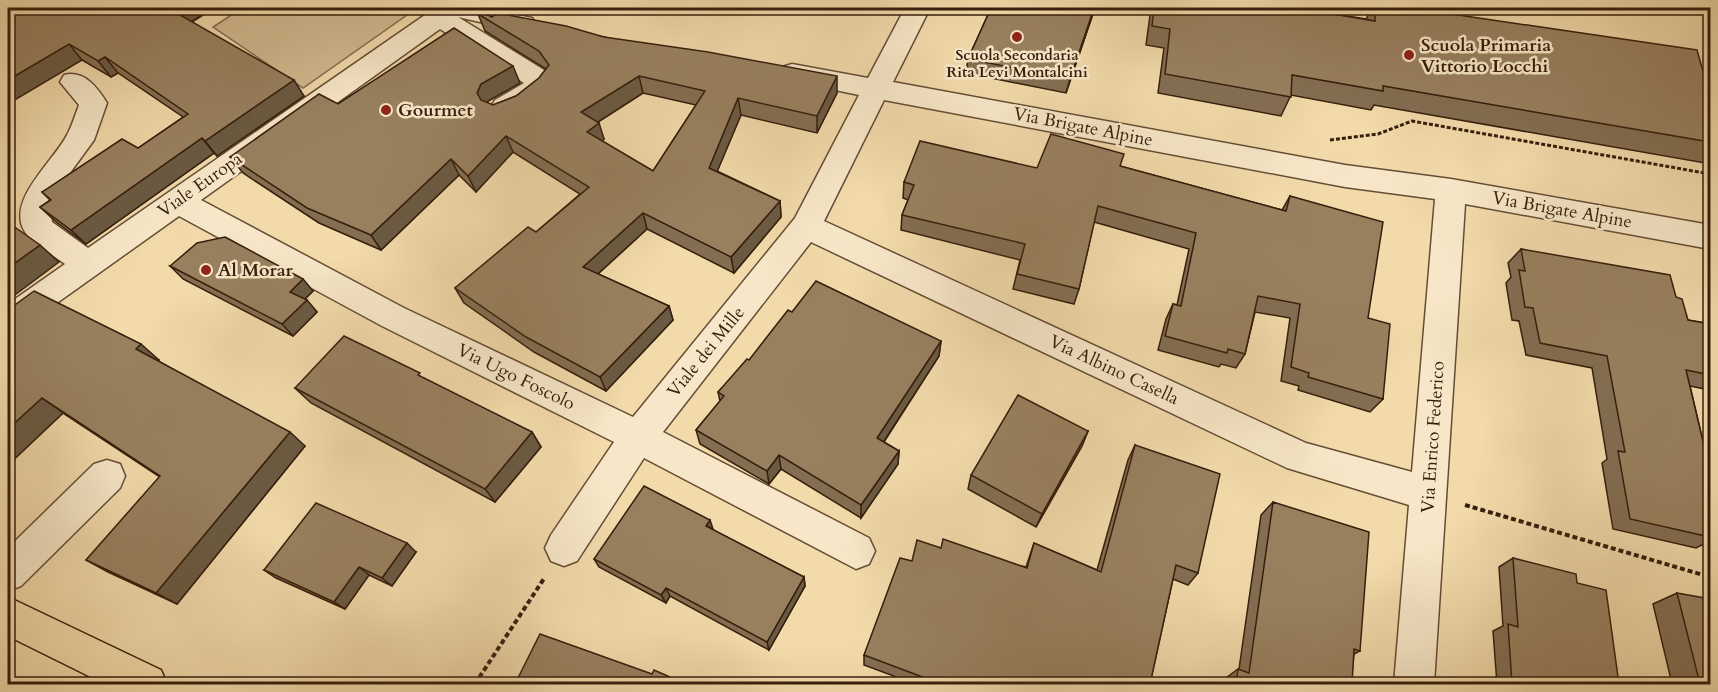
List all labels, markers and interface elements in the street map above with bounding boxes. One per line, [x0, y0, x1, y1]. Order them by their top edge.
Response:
marker: Scuola Secondaria Rita Levi Montalcini [1010, 30, 1024, 44]
place label: Scuola Primaria Vittorio Locchi [1421, 33, 1551, 79]
place label: Scuola Secondaria Rita Levi Montalcini [946, 45, 1088, 82]
marker: Scuola Primaria Vittorio Locchi [1402, 48, 1416, 62]
place label: Gourmet [398, 98, 473, 123]
street label: Via Brigate Alpine [1011, 101, 1155, 153]
marker: Gourmet [379, 103, 393, 117]
street label: Viale Europa [153, 146, 248, 223]
street label: Via Brigate Alpine [1490, 185, 1634, 235]
place label: Al Morar [218, 258, 294, 283]
marker: Al Morar [199, 263, 213, 277]
street label: Viale dei Mille [661, 301, 751, 403]
street label: Via Albino Casella [1045, 329, 1183, 411]
street label: Via Ugo Foscolo [453, 338, 579, 417]
street label: Via Enrico Federico [1415, 360, 1451, 514]

